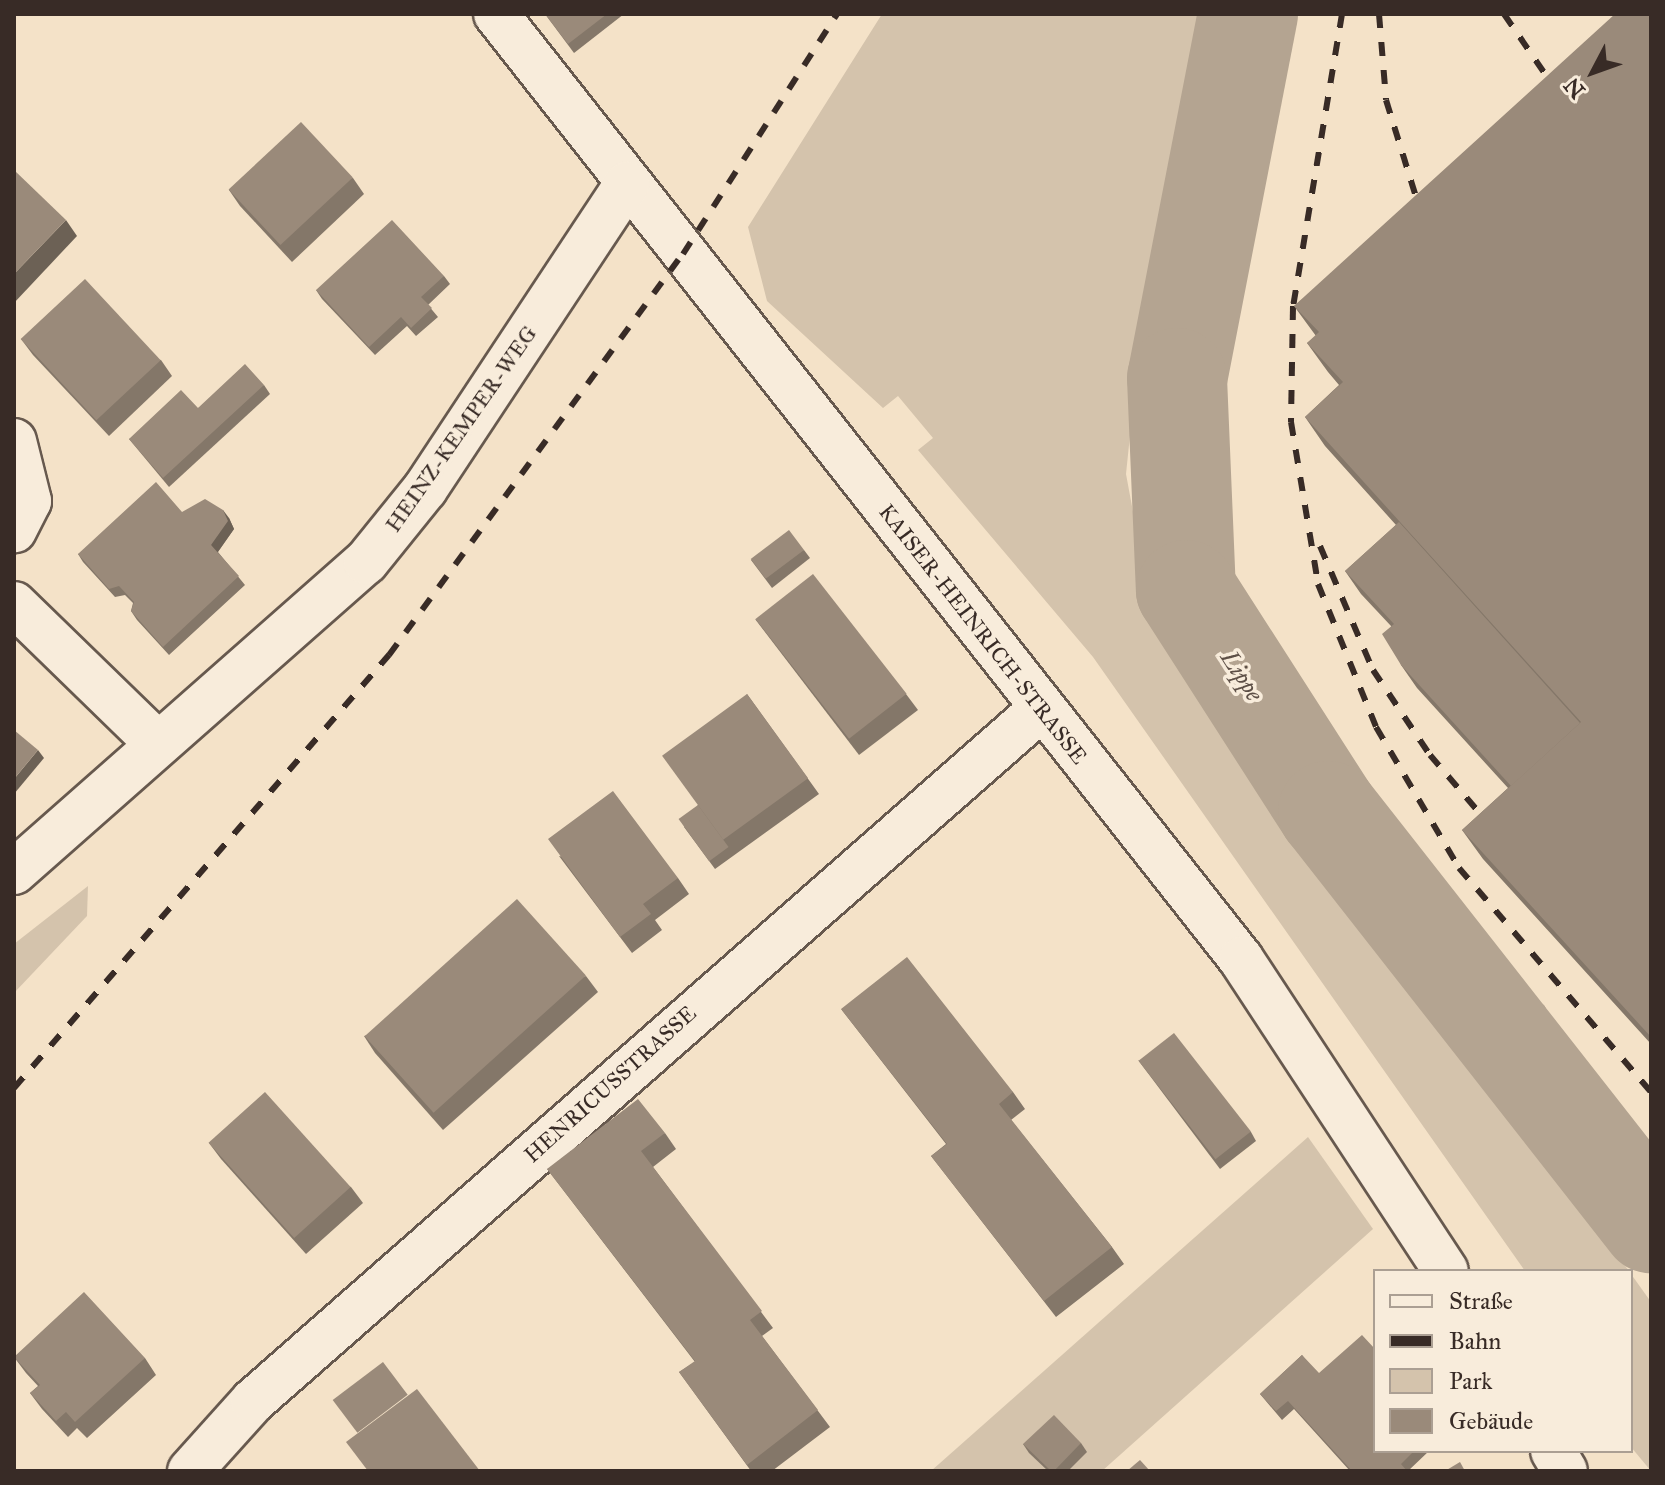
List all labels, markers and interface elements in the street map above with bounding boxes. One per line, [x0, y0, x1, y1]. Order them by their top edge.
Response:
north arrow [1553, 32, 1633, 112]
text: N [1558, 72, 1591, 104]
street label: HEINZ-KEMPER-WEG [380, 321, 542, 537]
street label: KAISER-HEINRICH-STRASSE [873, 499, 1093, 769]
water label: Lippe [1214, 645, 1268, 707]
street label: HENRICUSSTRASSE [519, 1000, 701, 1168]
legend [1373, 1269, 1633, 1453]
text: Straße [1449, 1286, 1513, 1316]
text: Bahn [1449, 1326, 1501, 1356]
text: Park [1449, 1366, 1492, 1396]
text: Gebäude [1449, 1406, 1533, 1436]

